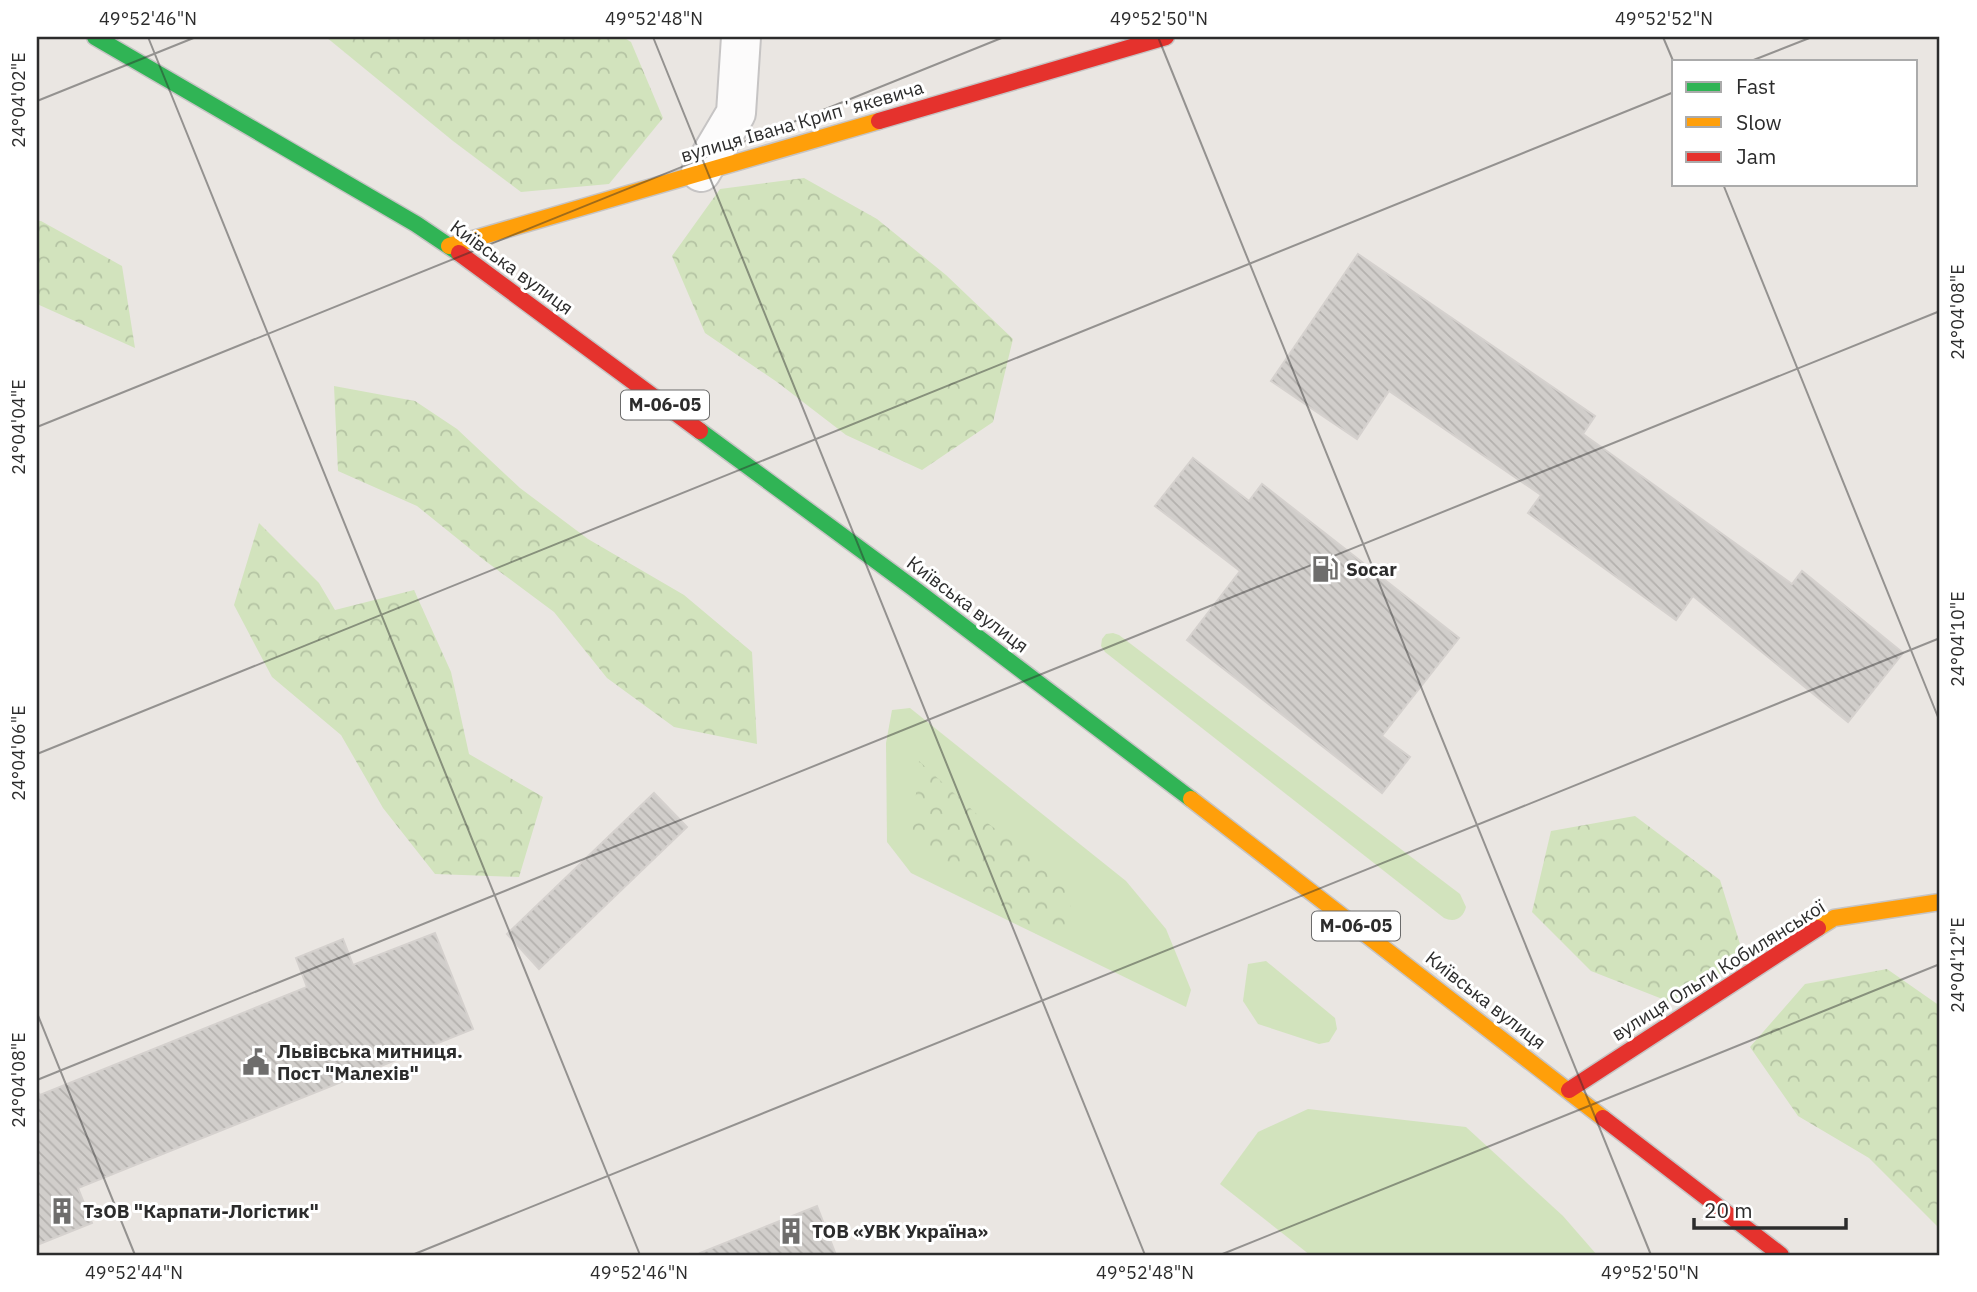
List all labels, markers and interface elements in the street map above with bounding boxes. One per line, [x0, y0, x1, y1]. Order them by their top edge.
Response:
text: 49°52'46"N [99, 7, 197, 30]
text: 49°52'48"N [605, 7, 703, 30]
text: 49°52'50"N [1110, 7, 1208, 30]
text: 49°52'52"N [1615, 7, 1713, 30]
text: 24°04'02"E [7, 52, 30, 148]
legend [1672, 60, 1918, 186]
text: Fast [1736, 72, 1776, 100]
street label: вулиця Івана Крипʼякевича [678, 75, 926, 167]
text: Slow [1736, 108, 1782, 136]
text: Jam [1736, 142, 1776, 170]
street label: Київська вулиця [446, 214, 578, 320]
text: 24°04'08"E [1946, 264, 1969, 360]
text: 24°04'04"E [7, 379, 30, 475]
road number: М-06-05 [621, 390, 709, 419]
street label: Київська вулиця [902, 550, 1034, 658]
fuel station icon: Socar [1310, 554, 1340, 584]
place label: Socar [1346, 557, 1397, 581]
text: 24°04'10"E [1946, 591, 1969, 687]
text: 24°04'06"E [7, 705, 30, 801]
street label: вулиця Ольги Кобилянської [1607, 894, 1830, 1046]
road number: М-06-05 [1312, 911, 1400, 940]
text: 24°04'12"E [1946, 917, 1969, 1013]
street label: Київська вулиця [1421, 945, 1551, 1055]
text: 24°04'08"E [7, 1032, 30, 1128]
place label: Львівська митниця. Пост "Малехів" [277, 1039, 463, 1085]
public building icon: Львівська митниця. Пост "Малехів" [241, 1047, 271, 1077]
scale bar [1694, 1187, 1846, 1231]
building icon: ТзОВ "Карпати-Логістик" [47, 1196, 77, 1226]
text: 20 m [1704, 1196, 1753, 1224]
place label: ТзОВ "Карпати-Логістик" [83, 1199, 319, 1223]
building icon: ТОВ «УВК Україна» [776, 1216, 806, 1246]
place label: ТОВ «УВК Україна» [812, 1219, 988, 1243]
text: 49°52'44"N [85, 1261, 183, 1284]
text: 49°52'46"N [590, 1261, 688, 1284]
text: 49°52'48"N [1096, 1261, 1194, 1284]
text: 49°52'50"N [1601, 1261, 1699, 1284]

